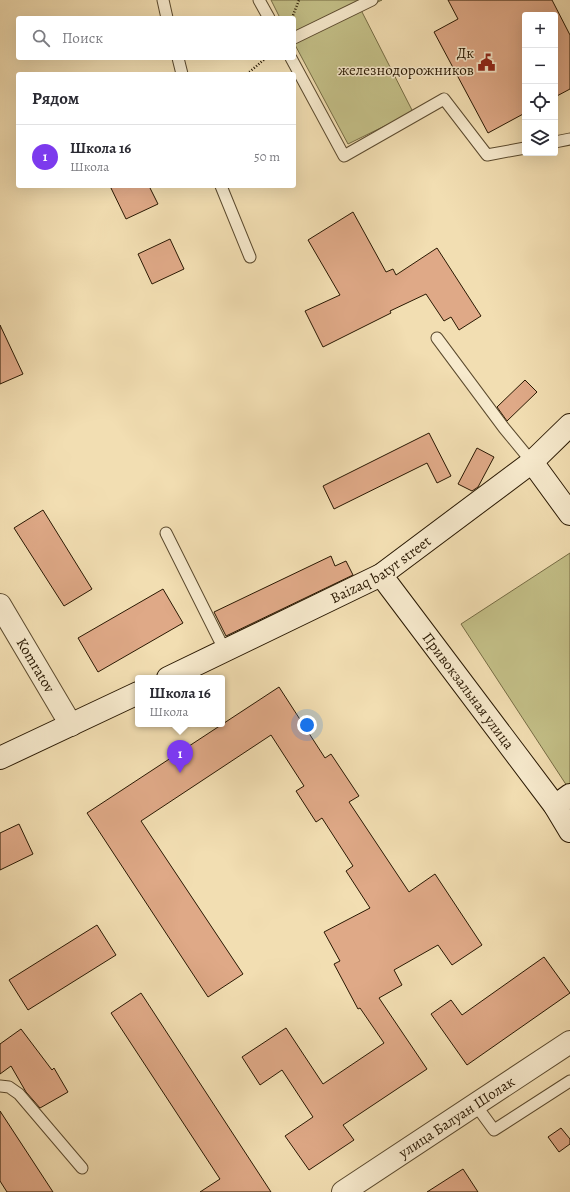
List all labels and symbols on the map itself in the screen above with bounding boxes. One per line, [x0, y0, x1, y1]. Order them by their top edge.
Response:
place label: Дк железнодорожников [338, 43, 474, 80]
public building icon: Дк железнодорожников [477, 52, 497, 72]
street label: Baizaq batyr street [327, 531, 435, 608]
street label: Привокзальная улица [418, 628, 519, 753]
street label: Komratov [12, 634, 60, 697]
your location [297, 715, 317, 735]
pin: 1 [167, 740, 193, 773]
street label: улица Балуан Шолак [394, 1071, 519, 1163]

